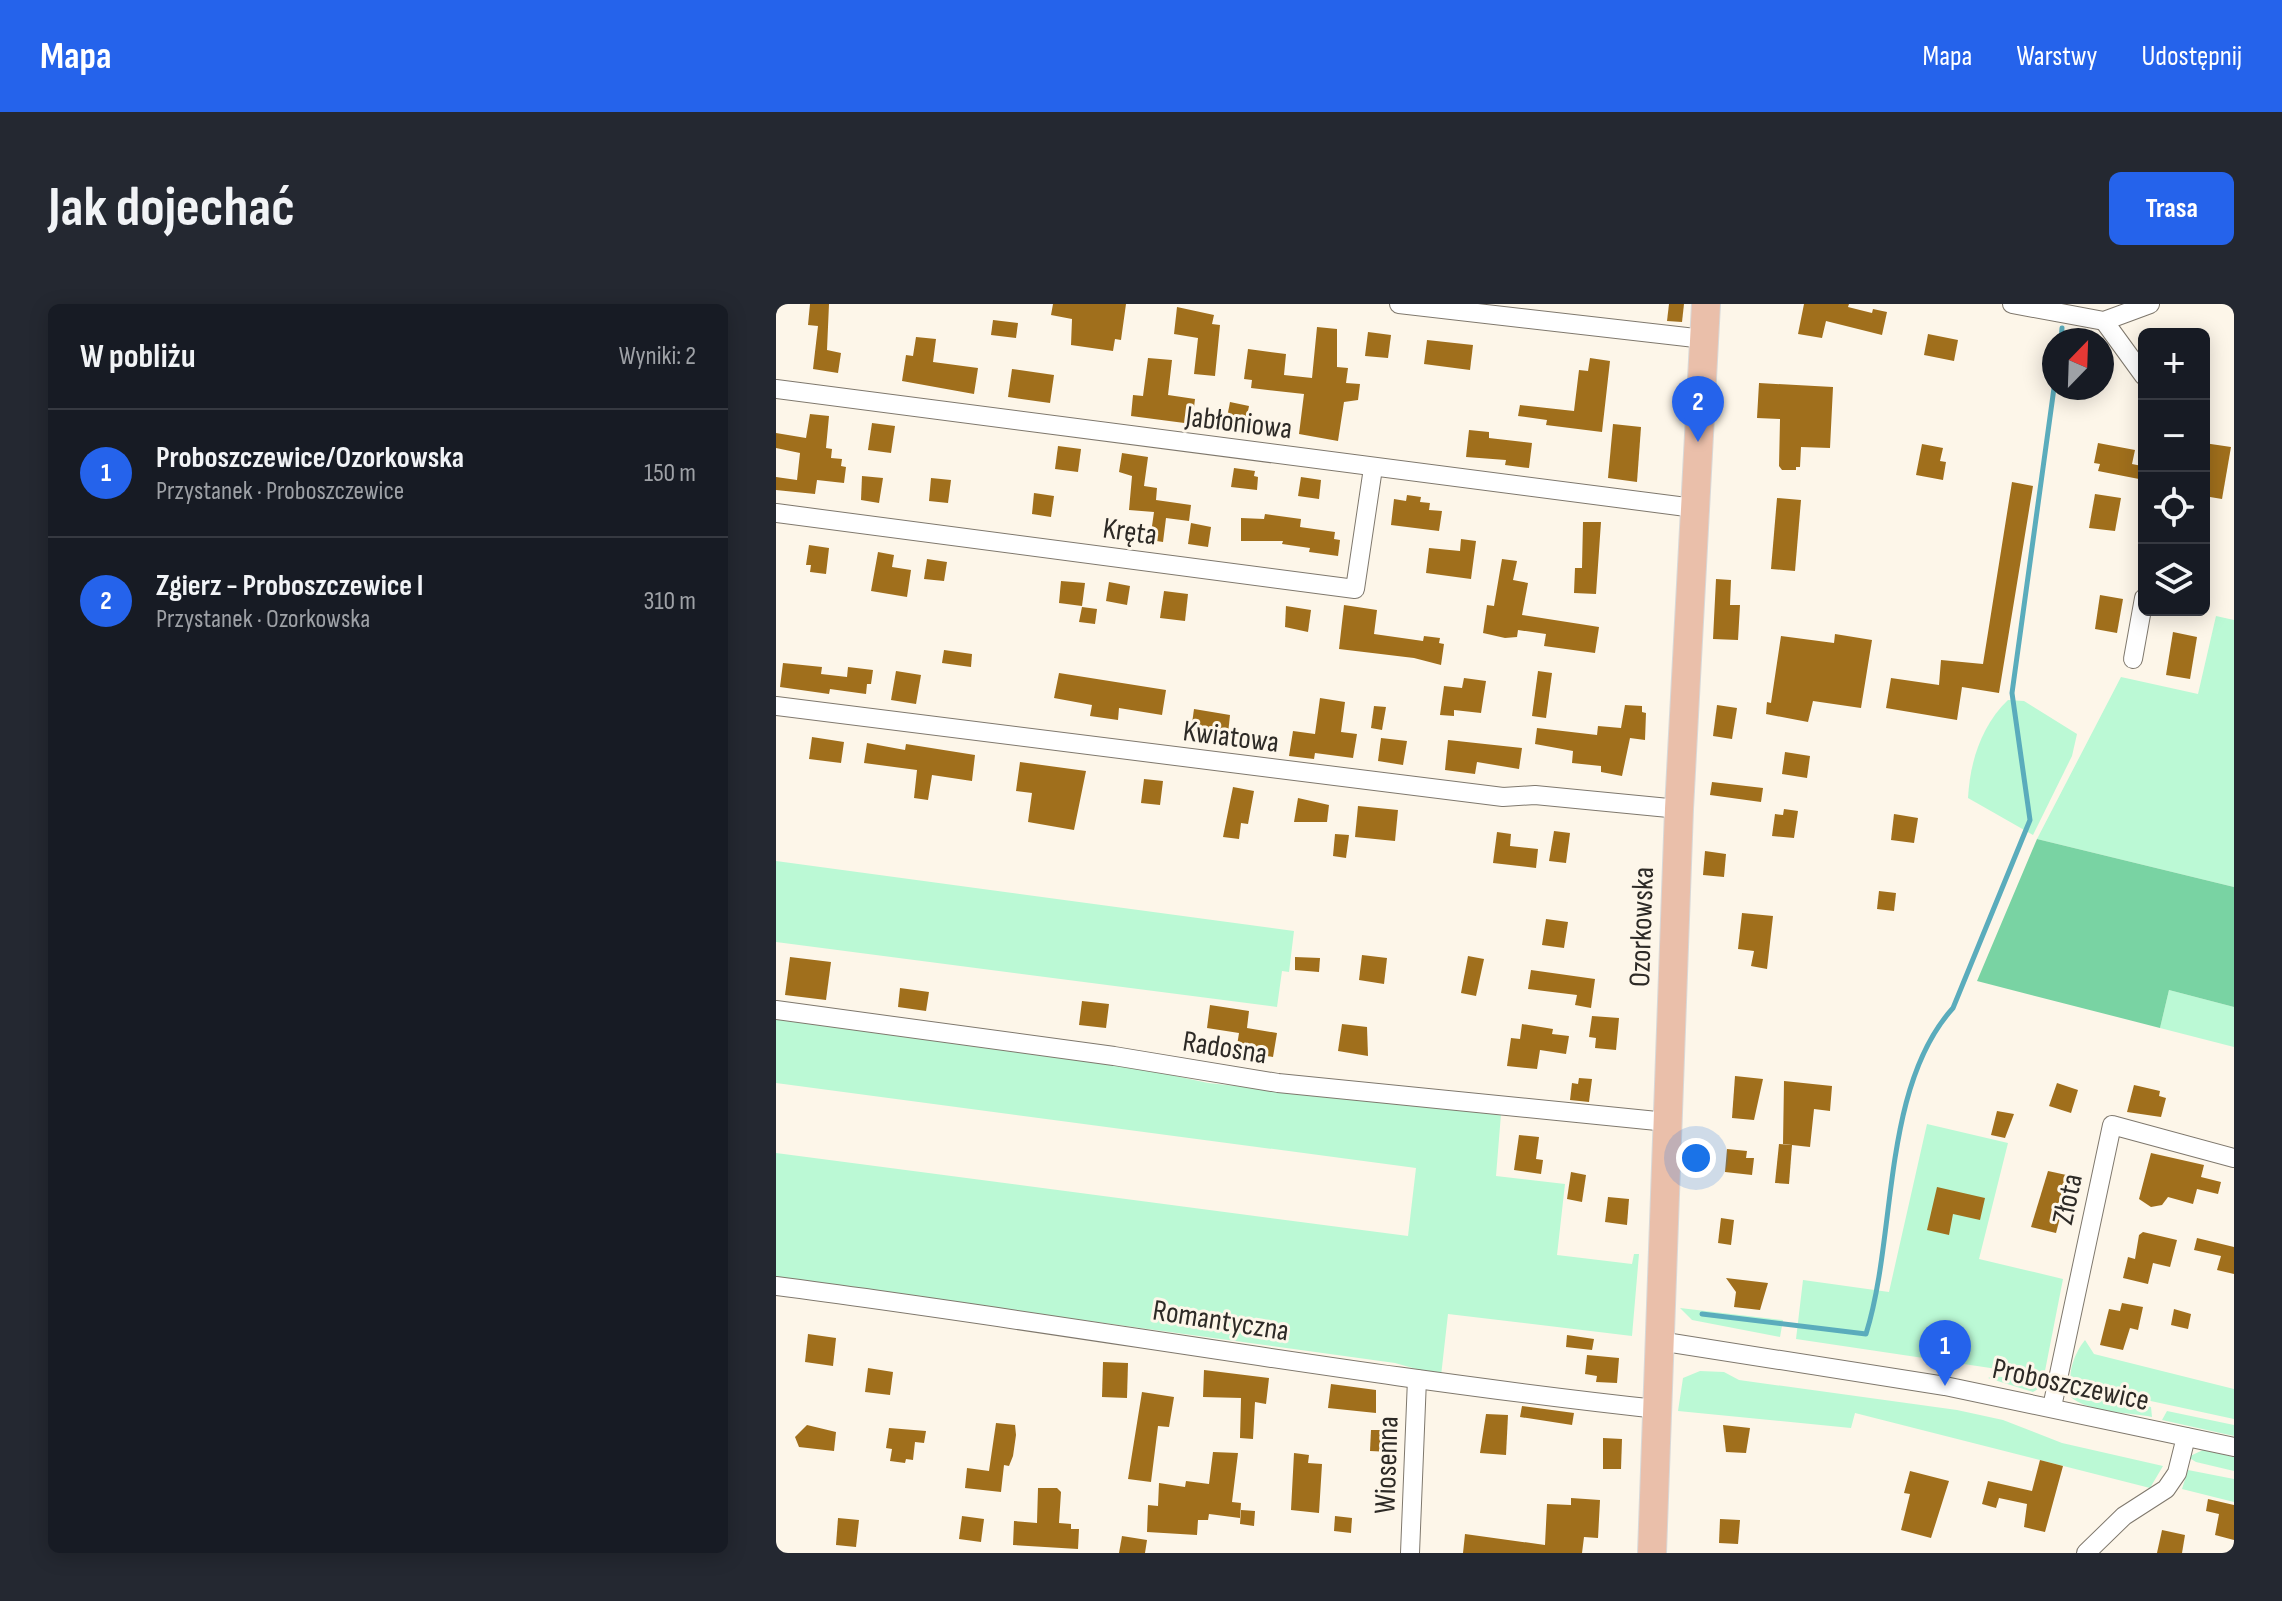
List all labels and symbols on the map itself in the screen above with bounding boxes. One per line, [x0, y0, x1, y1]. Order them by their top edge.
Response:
north arrow [2042, 328, 2114, 400]
pin: 2 [1672, 376, 1724, 442]
street label: Jabłoniowa [1183, 398, 1294, 447]
street label: Kręta [1101, 510, 1159, 554]
street label: Kwiatowa [1181, 713, 1281, 761]
street label: Ozorkowska [1622, 866, 1662, 988]
street label: Radosna [1180, 1024, 1270, 1072]
your location [1676, 1138, 1716, 1178]
street label: Złota [2045, 1170, 2091, 1228]
street label: Romantyczna [1150, 1292, 1291, 1350]
pin: 1 [1919, 1320, 1971, 1386]
street label: Proboszczewice [1989, 1351, 2152, 1419]
street label: Wiosenna [1367, 1416, 1407, 1514]

